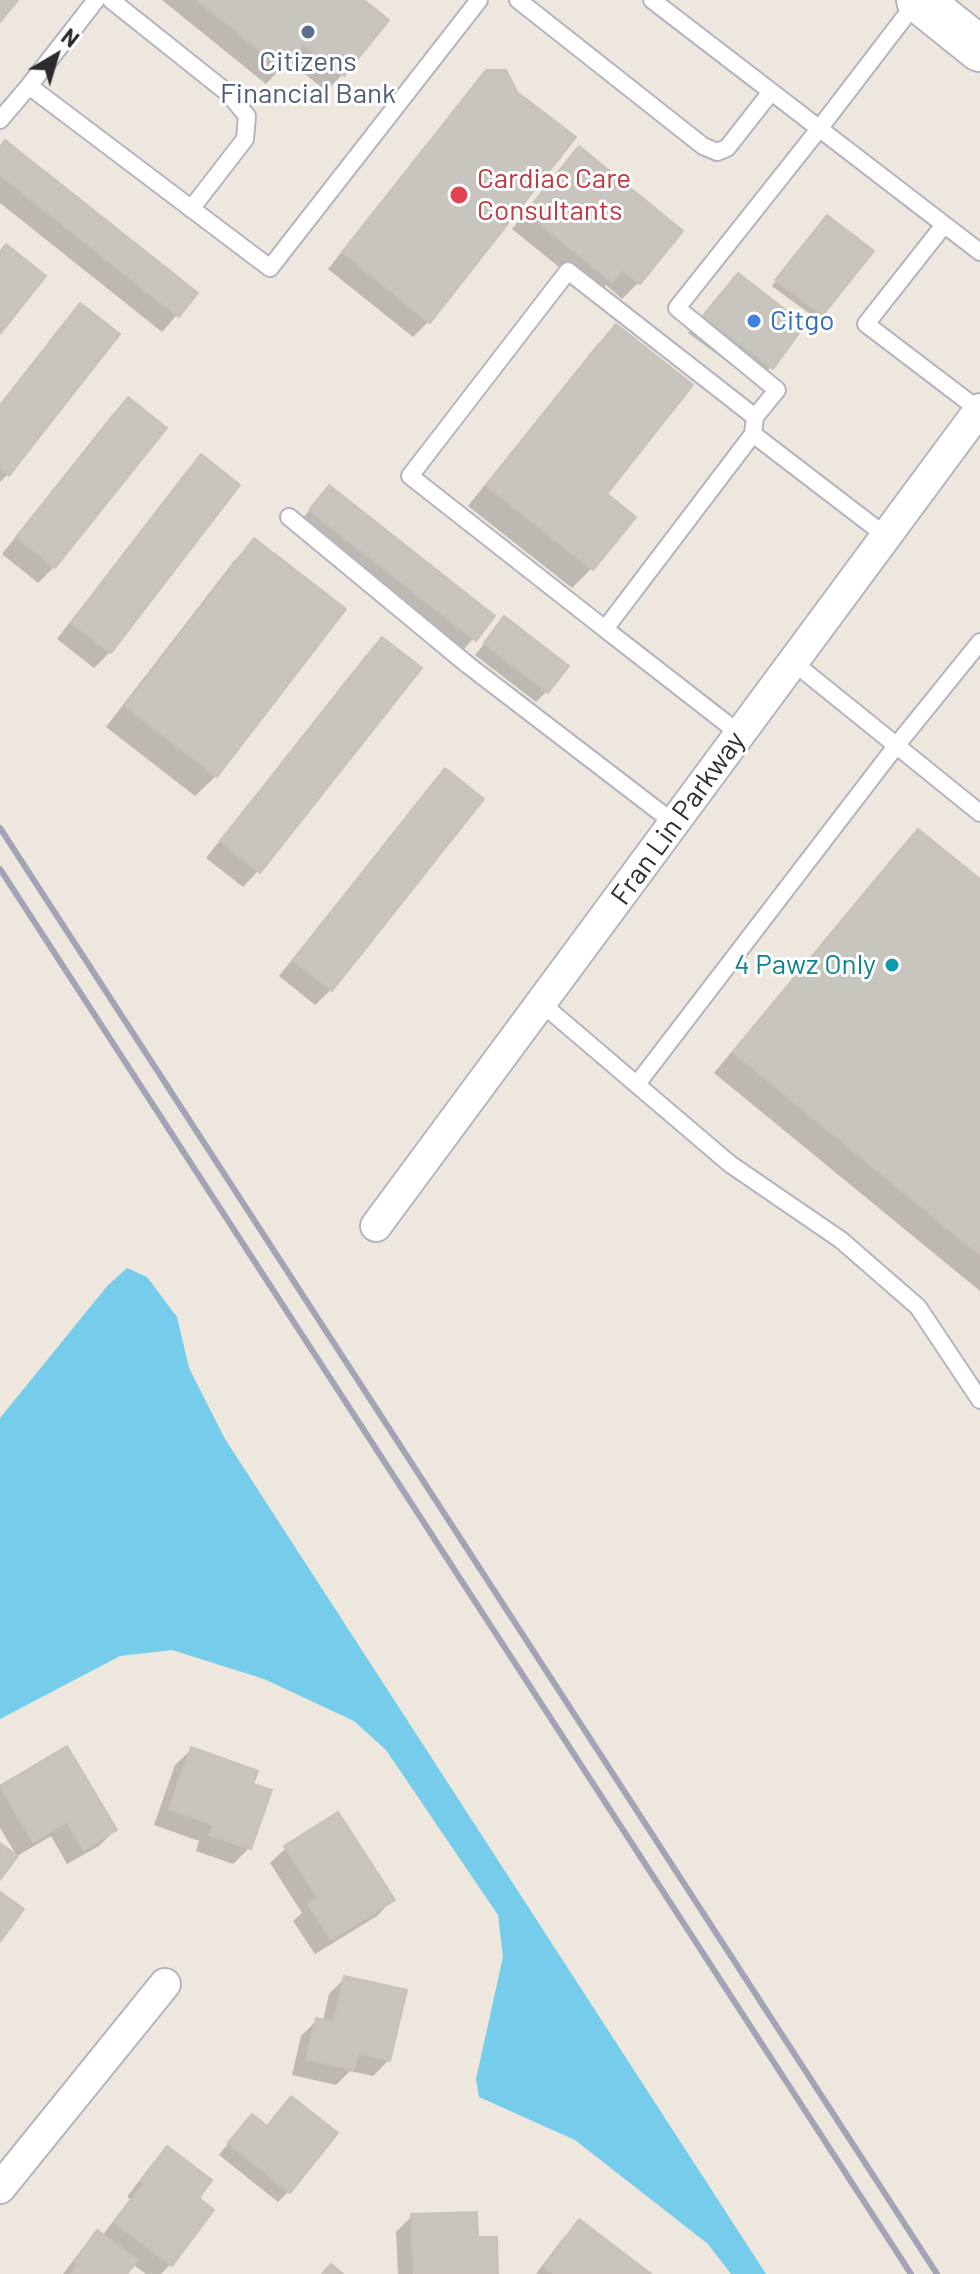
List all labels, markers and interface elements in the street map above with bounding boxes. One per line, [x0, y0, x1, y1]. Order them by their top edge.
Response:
north arrow [16, 16, 96, 96]
text: N [57, 22, 85, 52]
marker: Citizens Financial Bank [299, 23, 317, 41]
place label: Citizens Financial Bank [220, 45, 396, 111]
place label: Cardiac Care Consultants [477, 162, 631, 228]
marker: Cardiac Care Consultants [448, 184, 470, 206]
place label: Citgo [770, 304, 834, 338]
marker: Citgo [745, 312, 763, 330]
street label: Fran Lin Parkway [604, 725, 752, 911]
place label: 4 Pawz Only [734, 948, 876, 982]
marker: 4 Pawz Only [883, 956, 901, 974]

